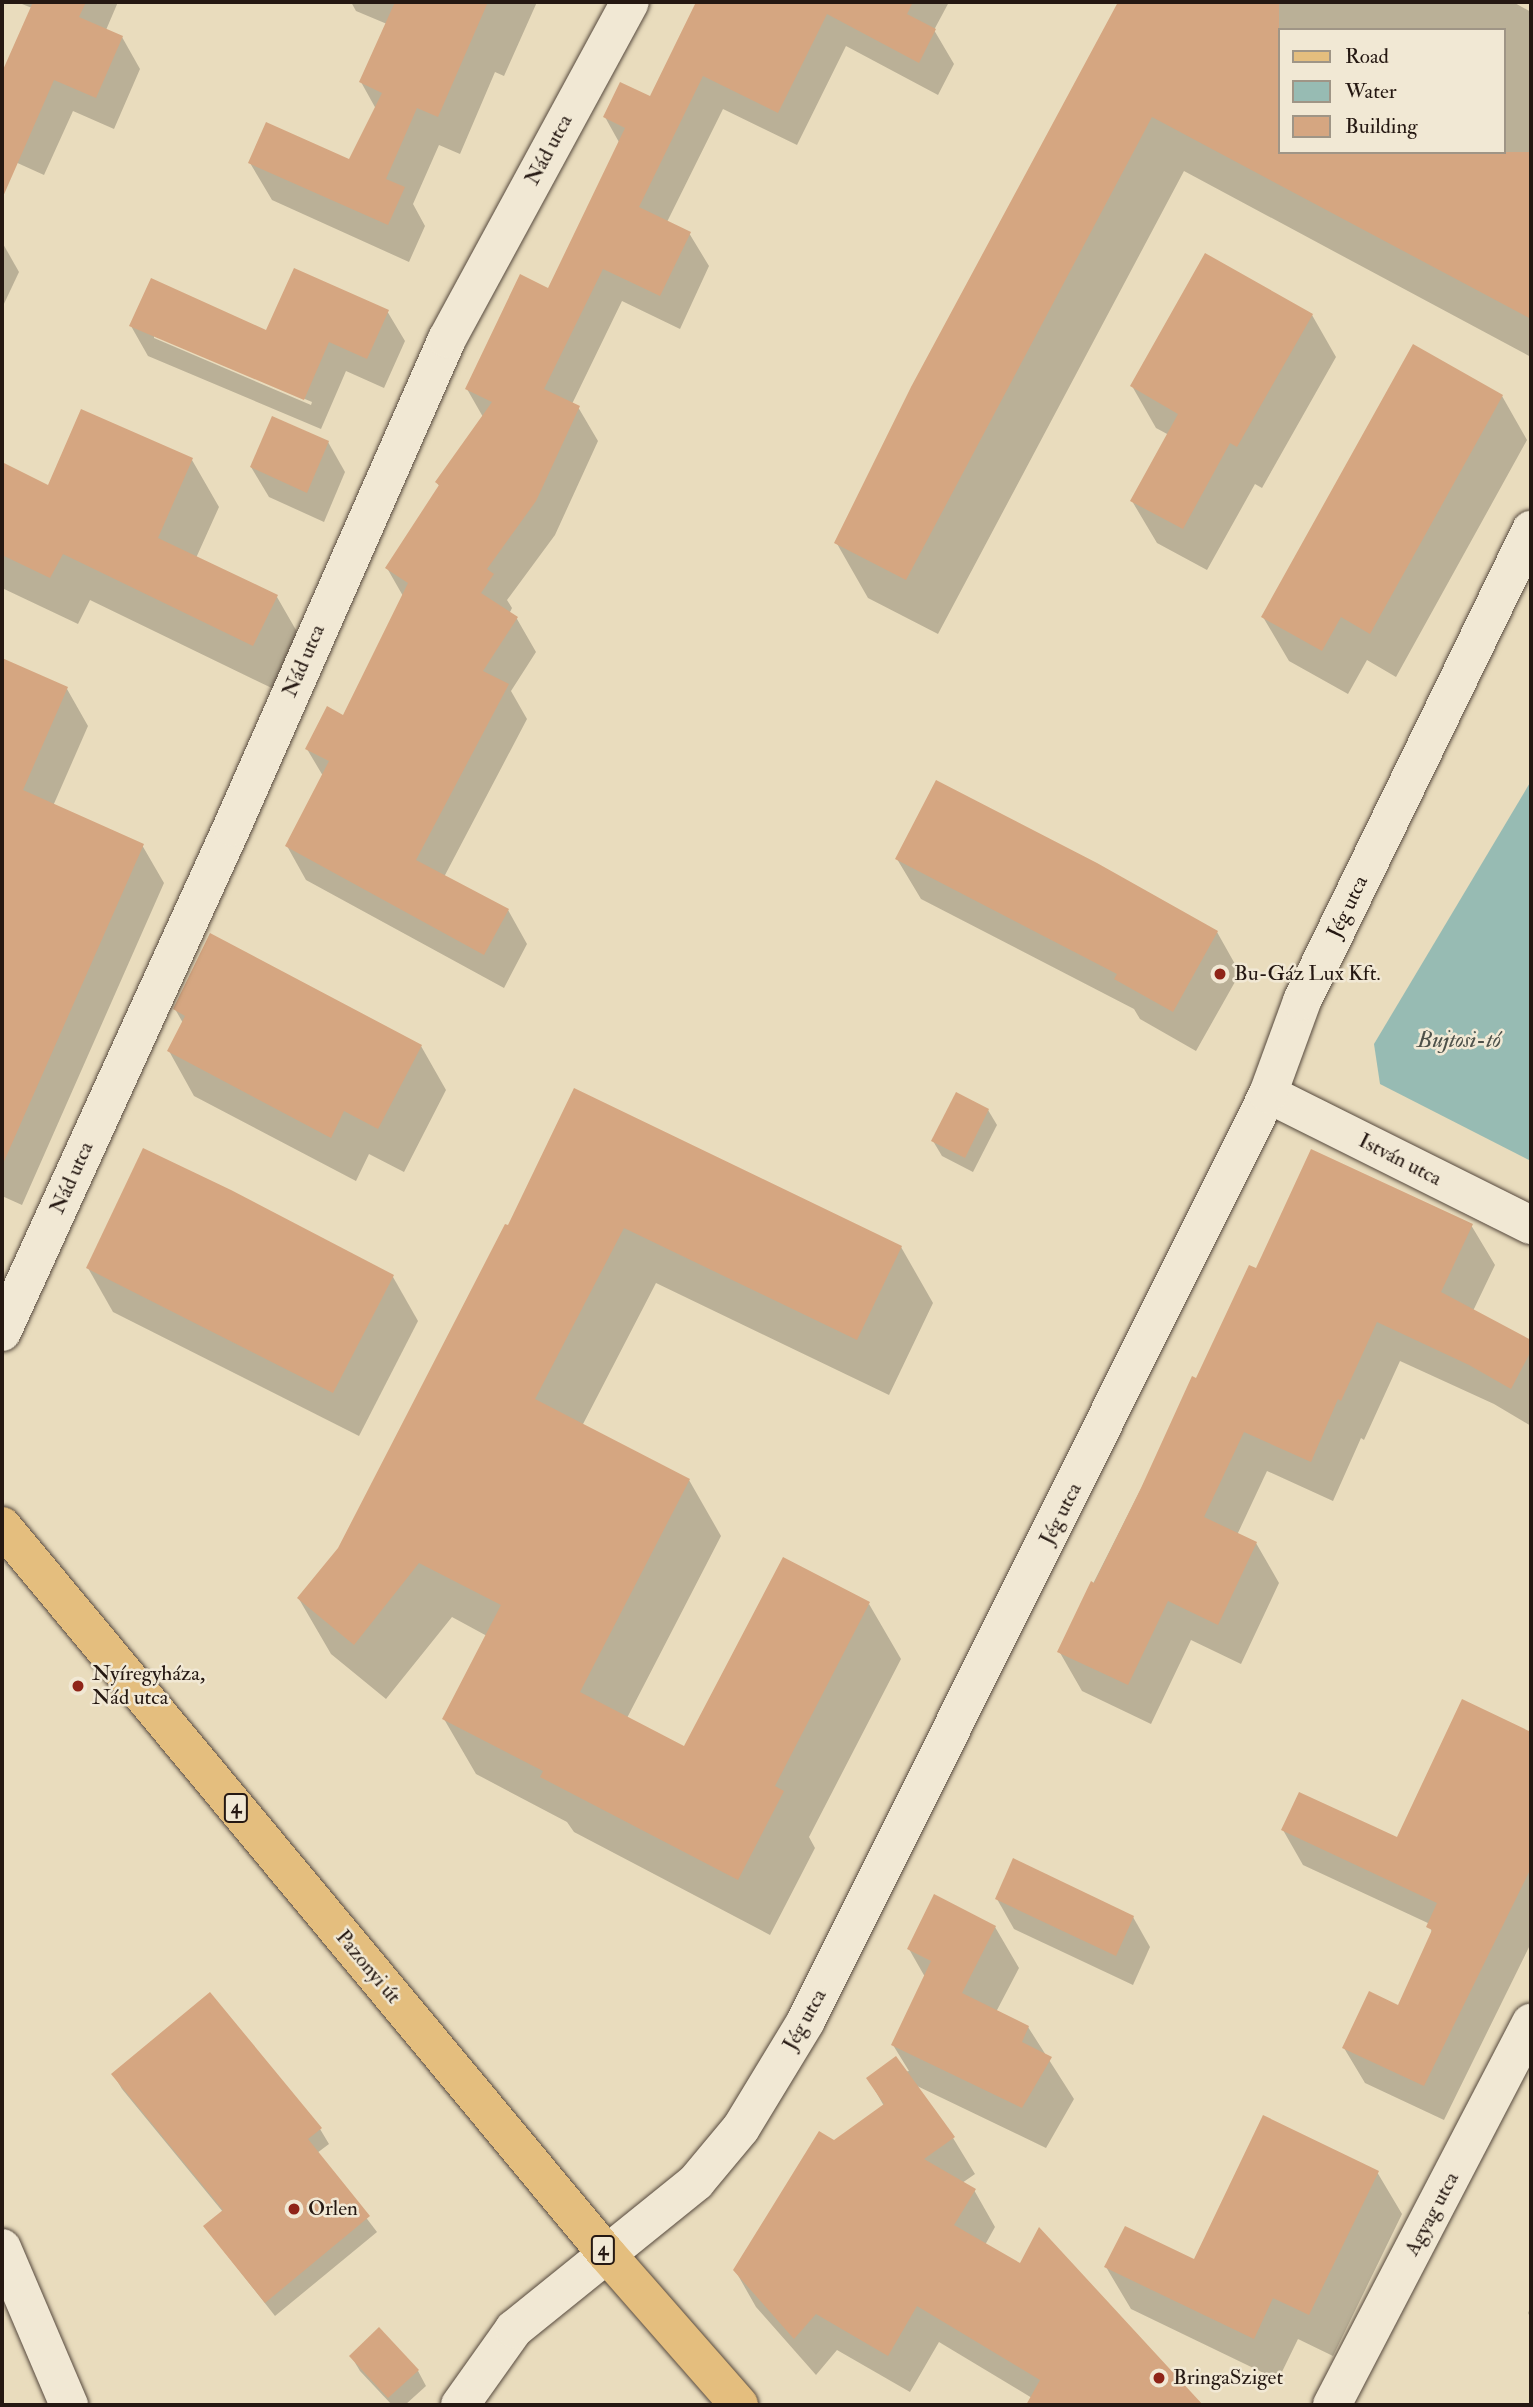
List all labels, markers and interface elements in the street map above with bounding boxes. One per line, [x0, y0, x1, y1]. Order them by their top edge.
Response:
legend [1278, 28, 1505, 154]
text: Road [1345, 43, 1389, 70]
text: Water [1345, 78, 1397, 105]
street label: Nád utca [520, 110, 578, 190]
text: Building [1345, 113, 1418, 140]
street label: Nád utca [277, 621, 331, 701]
street label: Jég utca [1322, 872, 1374, 942]
place label: Bu-Gáz Lux Kft. [1234, 961, 1381, 987]
marker: Bu-Gáz Lux Kft. [1212, 966, 1228, 982]
water label: Bujtosi-tó [1417, 1026, 1501, 1054]
street label: István utca [1354, 1128, 1446, 1192]
street label: Nád utca [45, 1138, 99, 1218]
street label: Jég utca [1035, 1479, 1087, 1549]
place label: Nyíregyháza, Nád utca [92, 1661, 205, 1711]
marker: Nyíregyháza, Nád utca [70, 1678, 86, 1694]
road number: 4 [224, 1792, 248, 1824]
street label: Pazonyi út [330, 1925, 406, 2009]
street label: Jég utca [778, 1985, 832, 2055]
street label: Agyag utca [1399, 2168, 1465, 2260]
place label: Orlen [308, 2196, 358, 2222]
marker: Orlen [286, 2201, 302, 2217]
road number: 4 [591, 2234, 615, 2266]
place label: BringaSziget [1173, 2365, 1283, 2391]
marker: BringaSziget [1151, 2370, 1167, 2386]

